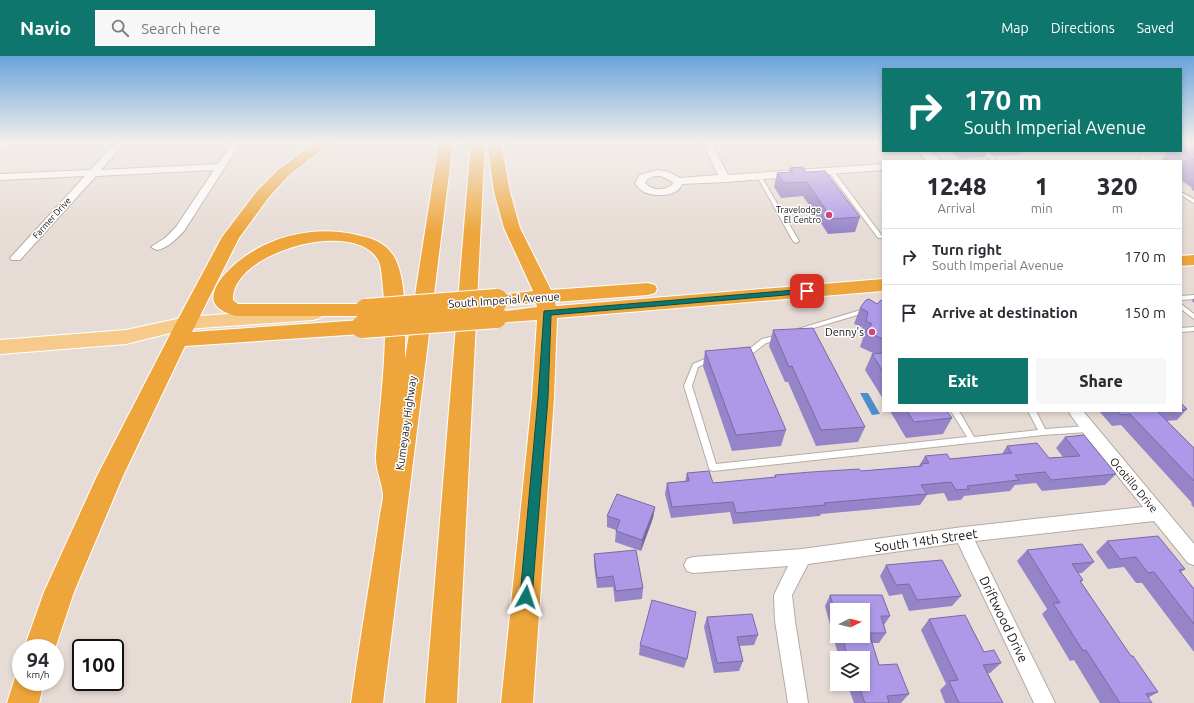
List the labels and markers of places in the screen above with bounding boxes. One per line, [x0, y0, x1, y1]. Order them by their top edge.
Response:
place label: Travelodge El Centro [776, 205, 821, 225]
marker: Travelodge El Centro [824, 210, 834, 220]
pin [790, 274, 824, 308]
place label: Denny's [825, 326, 864, 338]
marker: Denny's [867, 327, 877, 337]

